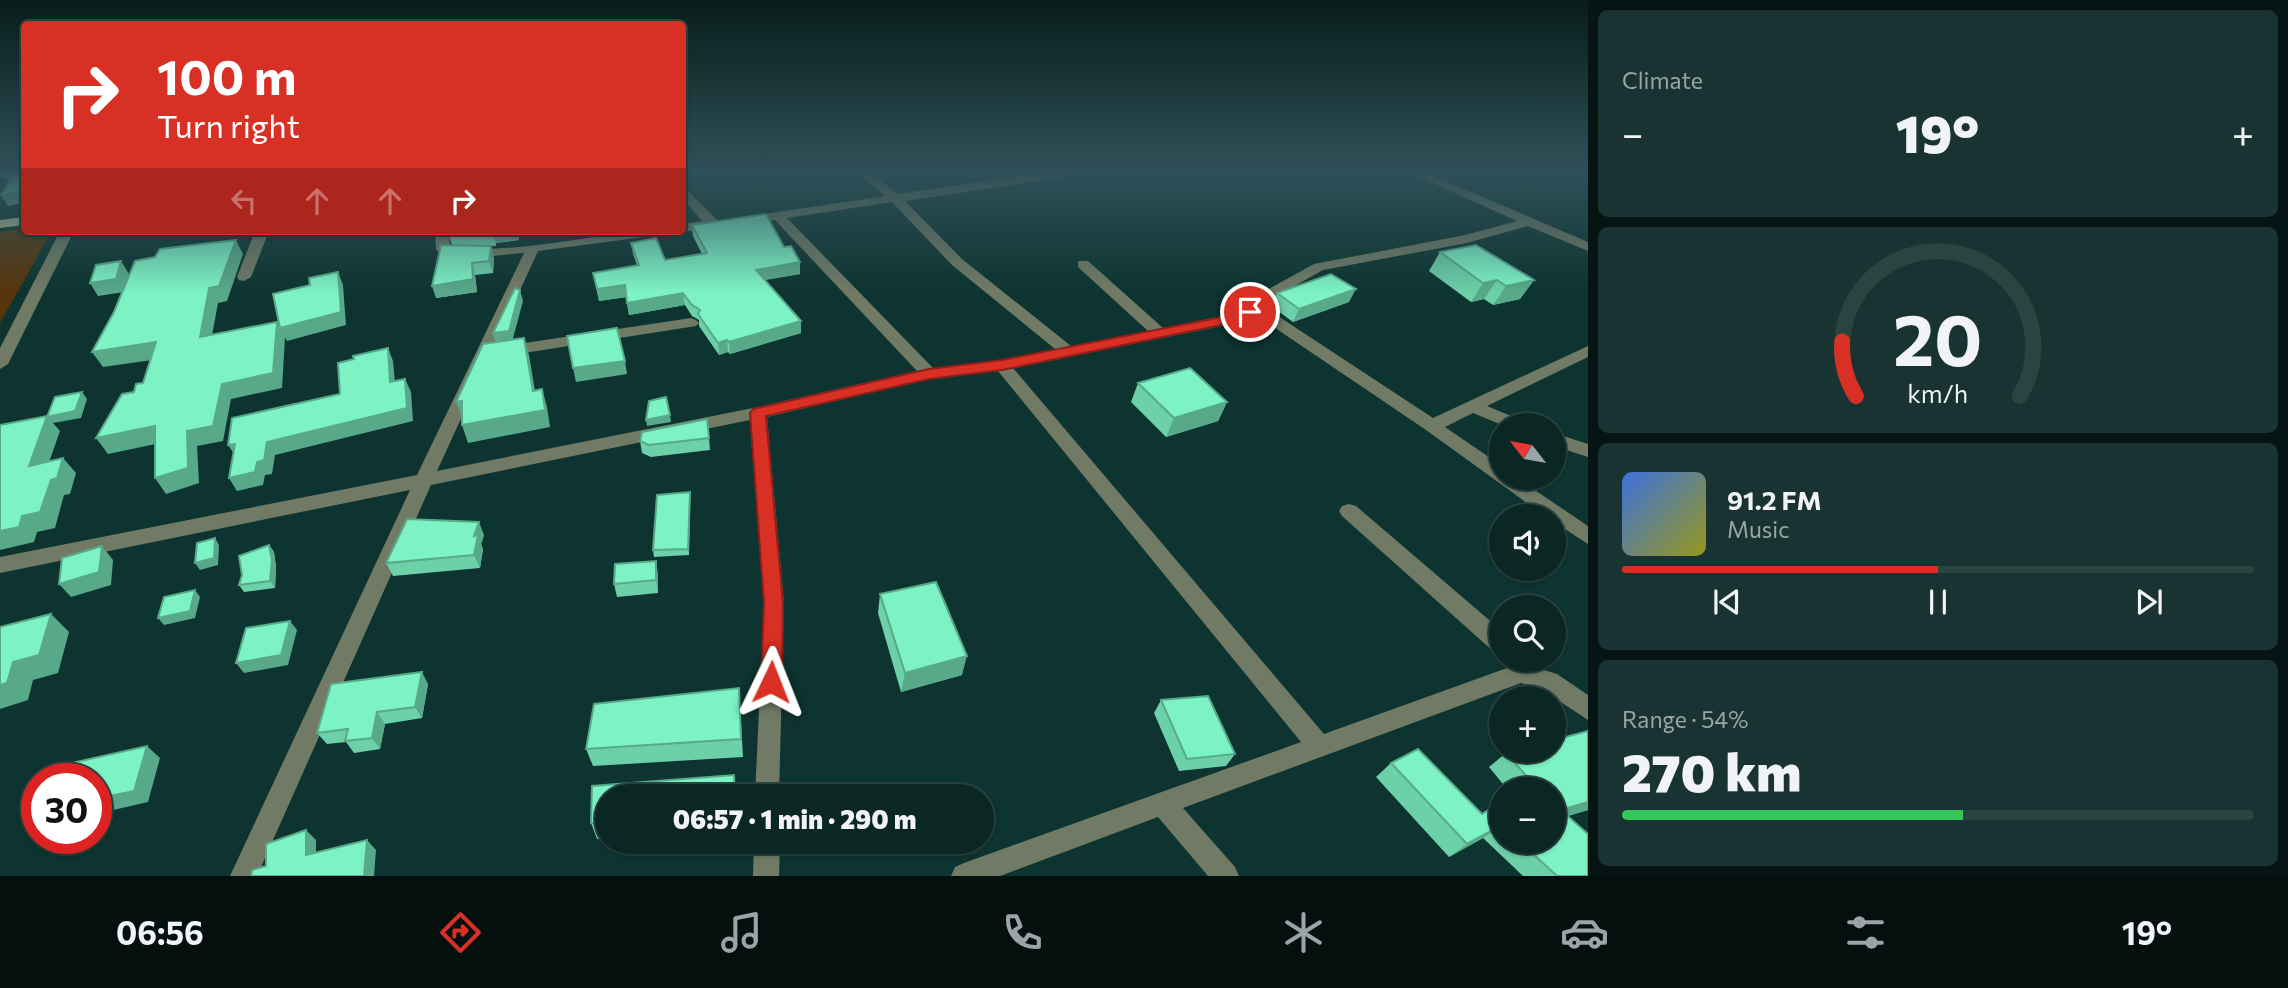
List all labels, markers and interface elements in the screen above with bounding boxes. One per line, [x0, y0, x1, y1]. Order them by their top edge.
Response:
text: 100 m [157, 45, 296, 105]
icon: right [42, 49, 133, 140]
text: Climate [1622, 66, 1703, 94]
text: 19° [1896, 100, 1979, 164]
text: Turn right [157, 105, 300, 145]
text: − [1622, 109, 1644, 156]
text: + [2232, 109, 2254, 156]
icon: left [225, 182, 263, 220]
icon: ahead [298, 182, 336, 220]
icon: ahead [371, 182, 409, 220]
icon: right [444, 182, 482, 220]
pin [1220, 282, 1280, 342]
text: 20 [1893, 292, 1983, 381]
icon: arrive [1231, 293, 1269, 331]
text: km/h [1908, 378, 1968, 408]
north arrow [1489, 413, 1566, 490]
map controls [1489, 413, 1566, 854]
text: 91.2 FM [1727, 484, 1822, 515]
button: sound [1489, 504, 1566, 581]
text: Music [1727, 515, 1790, 543]
icon: previous [1708, 583, 1746, 621]
icon: pause [1919, 583, 1957, 621]
icon: next [2130, 583, 2168, 621]
button: search [1489, 595, 1566, 672]
position arrow [734, 645, 808, 719]
button: + [1489, 686, 1566, 763]
text: Range · 54% [1622, 705, 1748, 733]
text: 270 km [1622, 739, 1801, 803]
speed limit sign: 30 [21, 763, 112, 854]
button: − [1489, 777, 1566, 854]
text: 06:57 · 1 min · 290 m [673, 803, 916, 834]
icon: directions [436, 908, 485, 957]
icon: music [717, 908, 766, 957]
icon: phone [998, 908, 1047, 957]
icon: climate [1279, 908, 1328, 957]
icon: car [1560, 908, 1609, 957]
icon: filters [1841, 908, 1890, 957]
text: 06:56 [116, 912, 204, 952]
text: 19° [2122, 912, 2172, 952]

